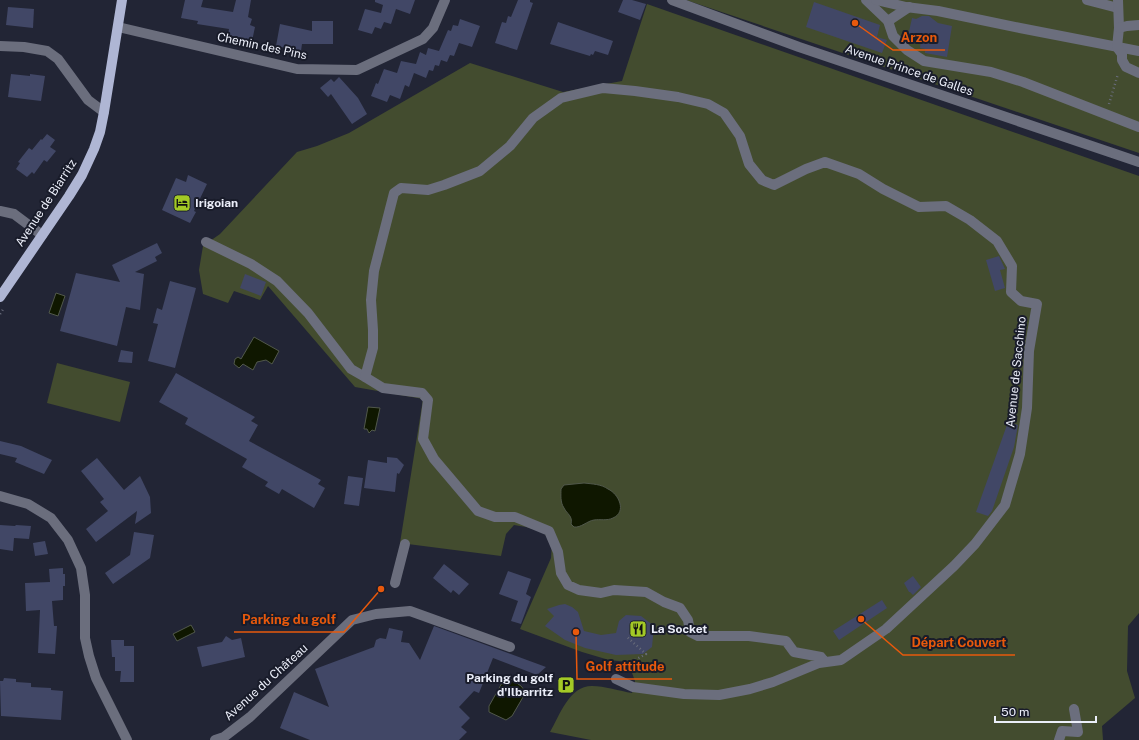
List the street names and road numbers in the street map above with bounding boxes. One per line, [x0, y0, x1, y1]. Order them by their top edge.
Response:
street label: Chemin des Pins [216, 30, 308, 62]
street label: Avenue Prince de Galles [843, 42, 975, 98]
street label: Avenue de Biarritz [13, 157, 80, 249]
street label: Avenue de Sacchino [1003, 315, 1029, 428]
street label: Avenue du Château [221, 641, 311, 723]

